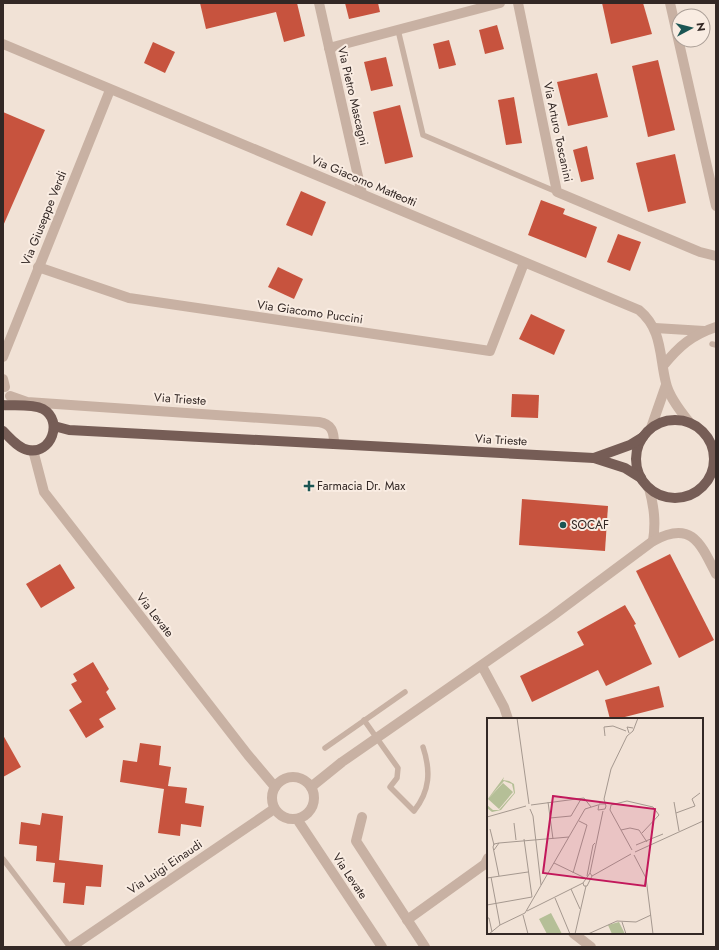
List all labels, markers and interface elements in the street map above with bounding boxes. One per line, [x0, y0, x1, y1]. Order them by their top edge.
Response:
north arrow [671, 8, 711, 48]
text: N [692, 21, 709, 32]
street label: Via Pietro Mascagni [333, 45, 373, 147]
street label: Via Arturo Toscanini [539, 80, 577, 184]
street label: Via Giacomo Matteotti [308, 151, 420, 211]
street label: Via Giuseppe Verdi [17, 168, 71, 268]
street label: Via Giacomo Puccini [256, 296, 364, 328]
street label: Via Trieste [153, 388, 207, 410]
street label: Via Trieste [474, 430, 528, 450]
place label: Farmacia Dr. Max [317, 477, 406, 495]
marker: Farmacia Dr. Max [304, 481, 314, 491]
place label: SOCAF [571, 516, 609, 534]
marker: SOCAF [558, 520, 568, 530]
street label: Via Levate [132, 589, 178, 641]
inset map [487, 718, 703, 934]
street label: Via Luigi Einaudi [124, 835, 206, 899]
street label: Via Levate [328, 849, 372, 903]

